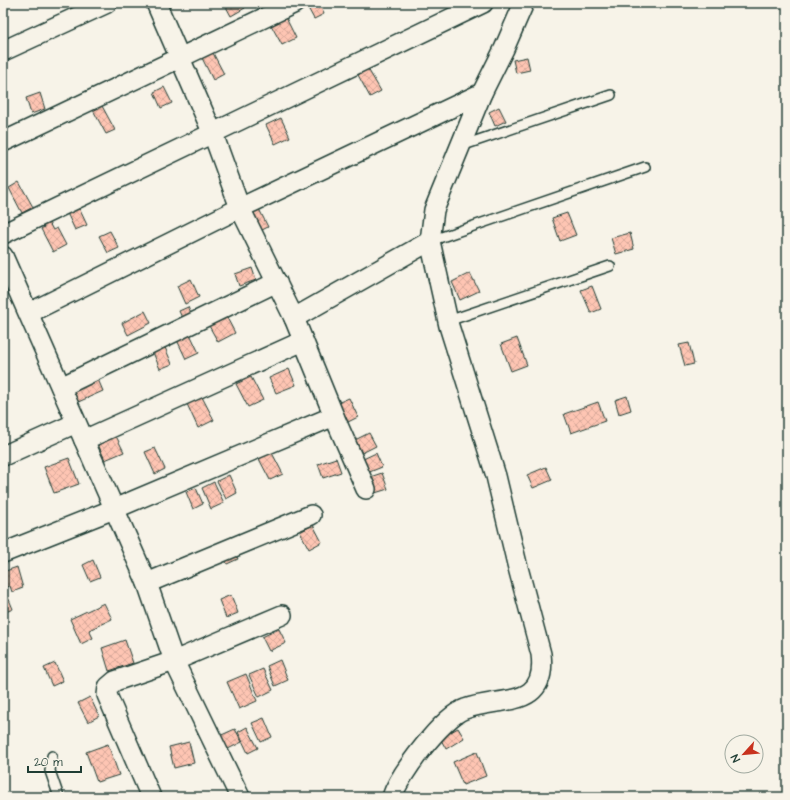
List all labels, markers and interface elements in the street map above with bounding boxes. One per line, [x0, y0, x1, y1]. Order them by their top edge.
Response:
north arrow [724, 734, 764, 774]
scale bar [28, 748, 81, 774]
text: N [727, 752, 744, 765]
text: 20 m [34, 754, 63, 771]

